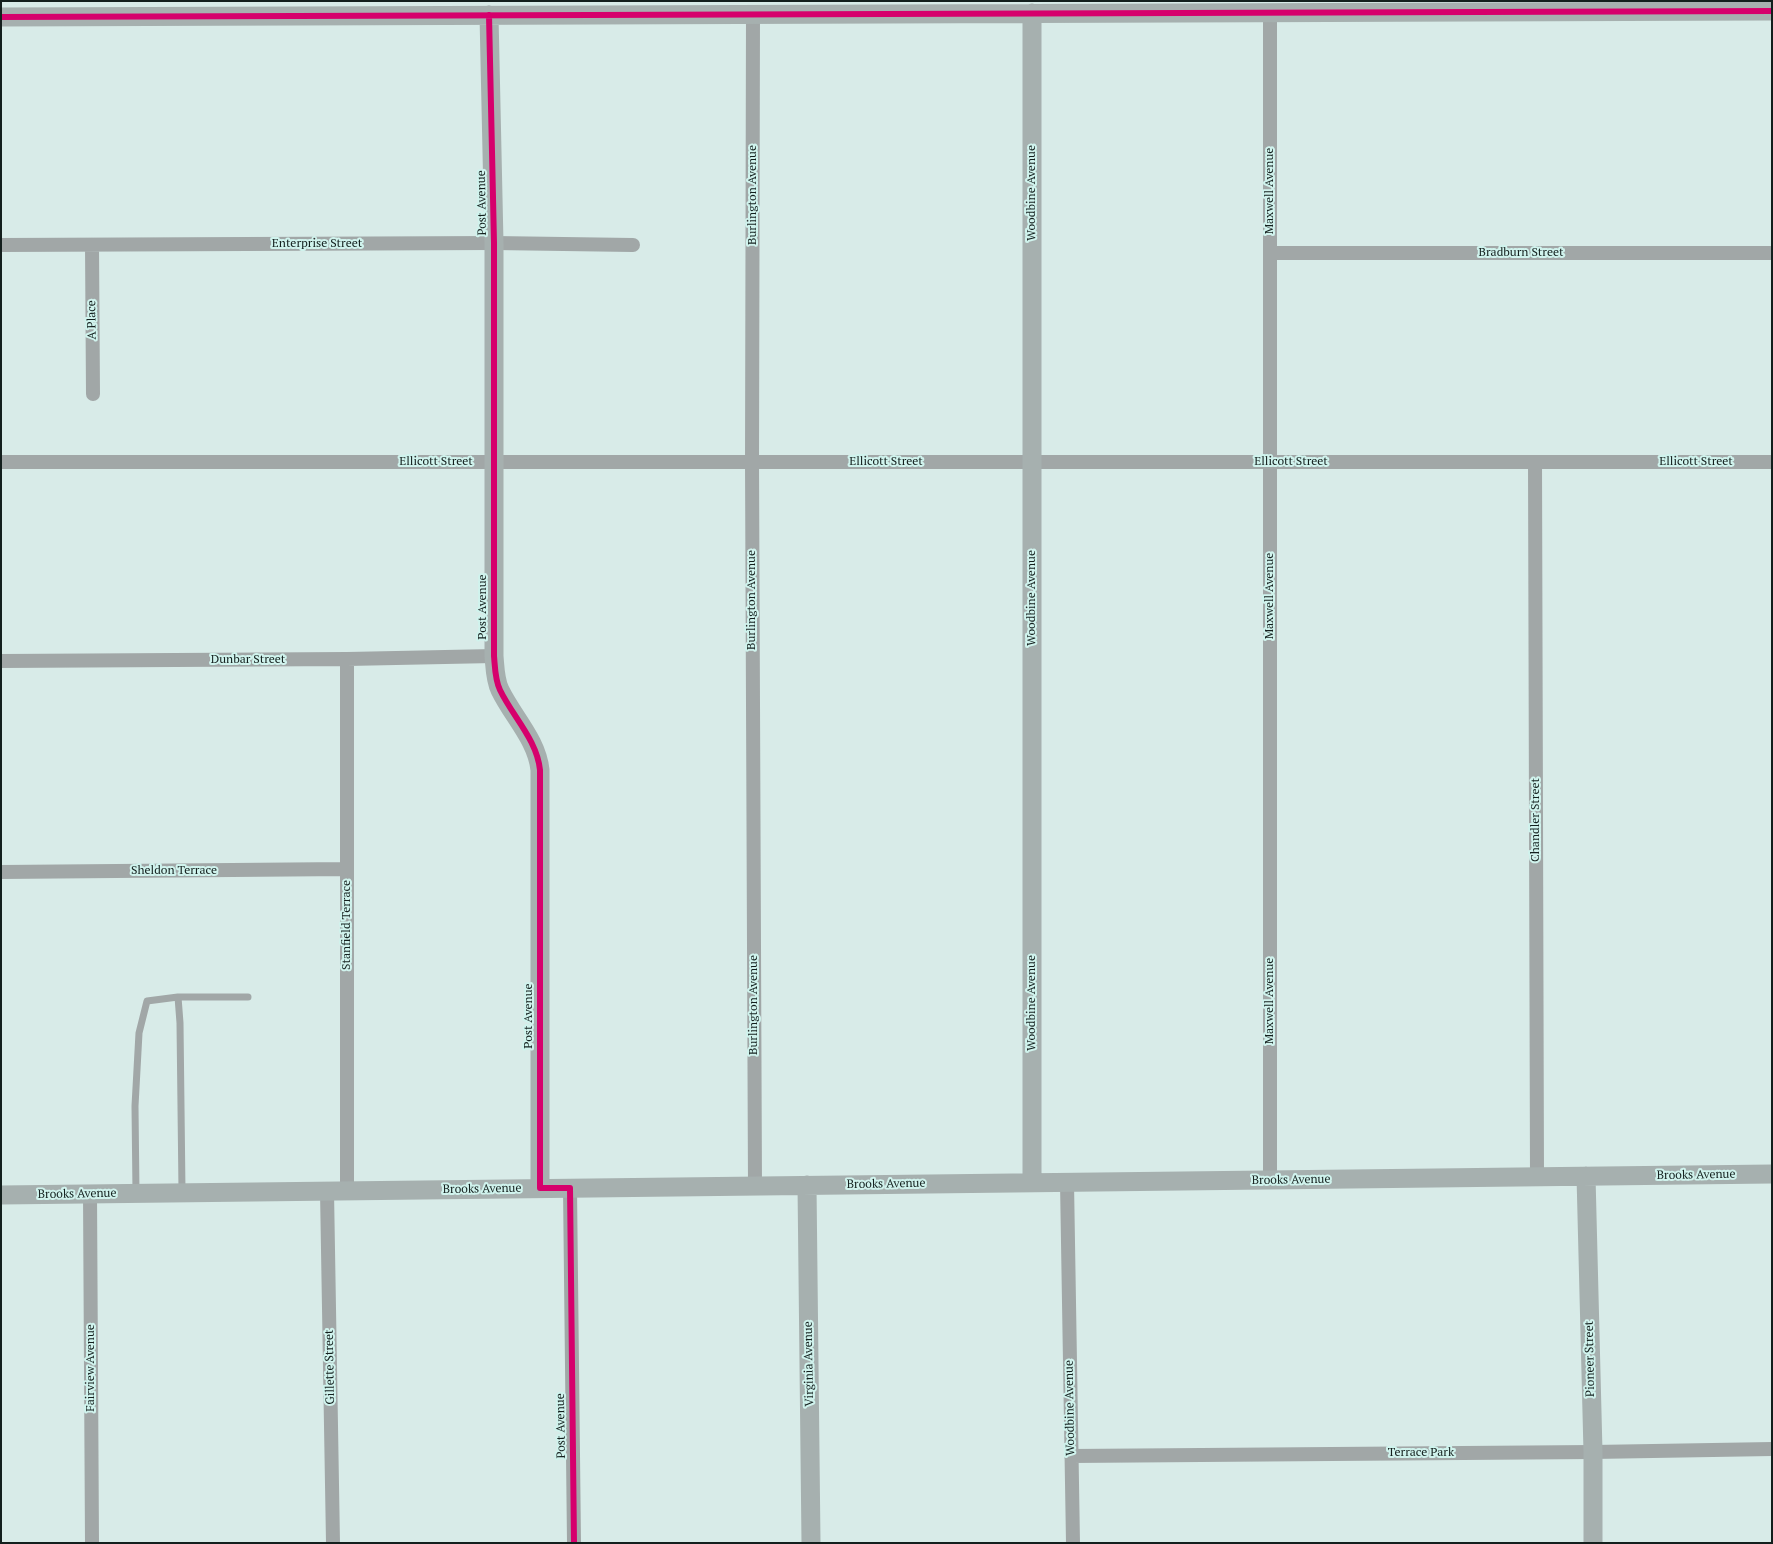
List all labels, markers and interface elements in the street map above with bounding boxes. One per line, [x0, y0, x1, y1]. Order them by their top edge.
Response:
street label: Burlington Avenue [746, 145, 760, 245]
street label: Woodbine Avenue [1025, 145, 1039, 241]
street label: Maxwell Avenue [1263, 148, 1277, 234]
street label: Post Avenue [474, 170, 490, 236]
street label: Enterprise Street [272, 237, 362, 251]
street label: Bradburn Street [1479, 246, 1563, 260]
street label: A Place [84, 300, 100, 340]
street label: Ellicott Street [399, 455, 473, 469]
street label: Ellicott Street [849, 455, 923, 469]
street label: Ellicott Street [1254, 455, 1328, 469]
street label: Ellicott Street [1659, 455, 1733, 469]
street label: Burlington Avenue [745, 550, 759, 650]
street label: Woodbine Avenue [1025, 550, 1039, 646]
street label: Maxwell Avenue [1263, 553, 1277, 639]
street label: Post Avenue [476, 574, 490, 640]
street label: Dunbar Street [211, 653, 285, 667]
street label: Chandler Street [1529, 778, 1543, 862]
street label: Sheldon Terrace [131, 864, 217, 878]
street label: Stanfield Terrace [340, 880, 354, 970]
street label: Burlington Avenue [747, 955, 761, 1055]
street label: Woodbine Avenue [1025, 955, 1039, 1051]
street label: Maxwell Avenue [1263, 958, 1277, 1044]
street label: Post Avenue [522, 983, 536, 1049]
street label: Brooks Avenue [1656, 1167, 1736, 1183]
street label: Brooks Avenue [1251, 1172, 1331, 1188]
street label: Brooks Avenue [846, 1176, 926, 1192]
street label: Brooks Avenue [442, 1181, 522, 1197]
street label: Brooks Avenue [37, 1186, 117, 1202]
street label: Virginia Avenue [801, 1321, 817, 1407]
street label: Pioneer Street [1582, 1321, 1598, 1397]
street label: Fairview Avenue [84, 1324, 98, 1412]
street label: Gillette Street [322, 1329, 338, 1405]
street label: Woodbine Avenue [1062, 1360, 1078, 1456]
street label: Post Avenue [553, 1393, 569, 1459]
street label: Terrace Park [1388, 1446, 1454, 1460]

